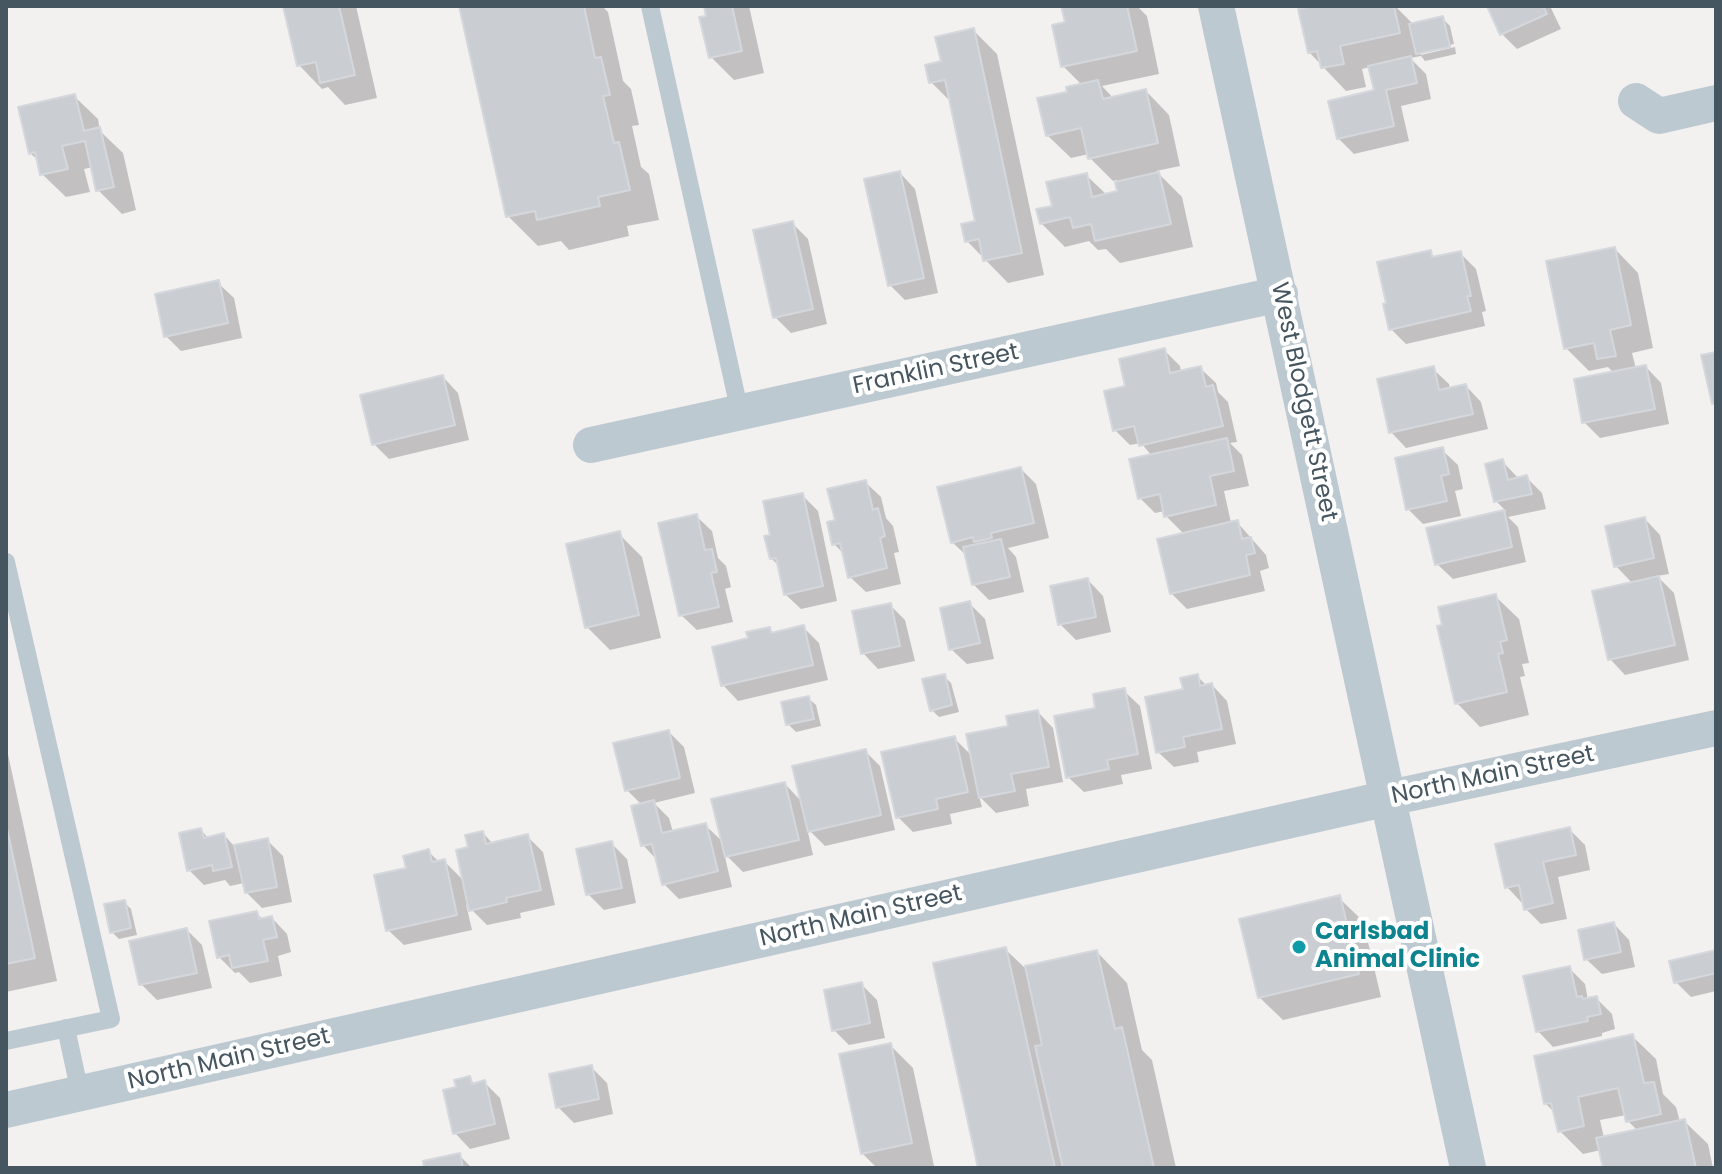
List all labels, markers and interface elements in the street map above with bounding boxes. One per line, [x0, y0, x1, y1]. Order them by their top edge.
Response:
street label: West Blodgett Street [1264, 280, 1342, 524]
street label: Franklin Street [850, 338, 1022, 402]
street label: North Main Street [1389, 740, 1597, 812]
street label: North Main Street [757, 880, 965, 954]
place label: Carlsbad Animal Clinic [1315, 919, 1480, 975]
marker: Carlsbad Animal Clinic [1290, 938, 1308, 956]
street label: North Main Street [125, 1023, 333, 1097]

